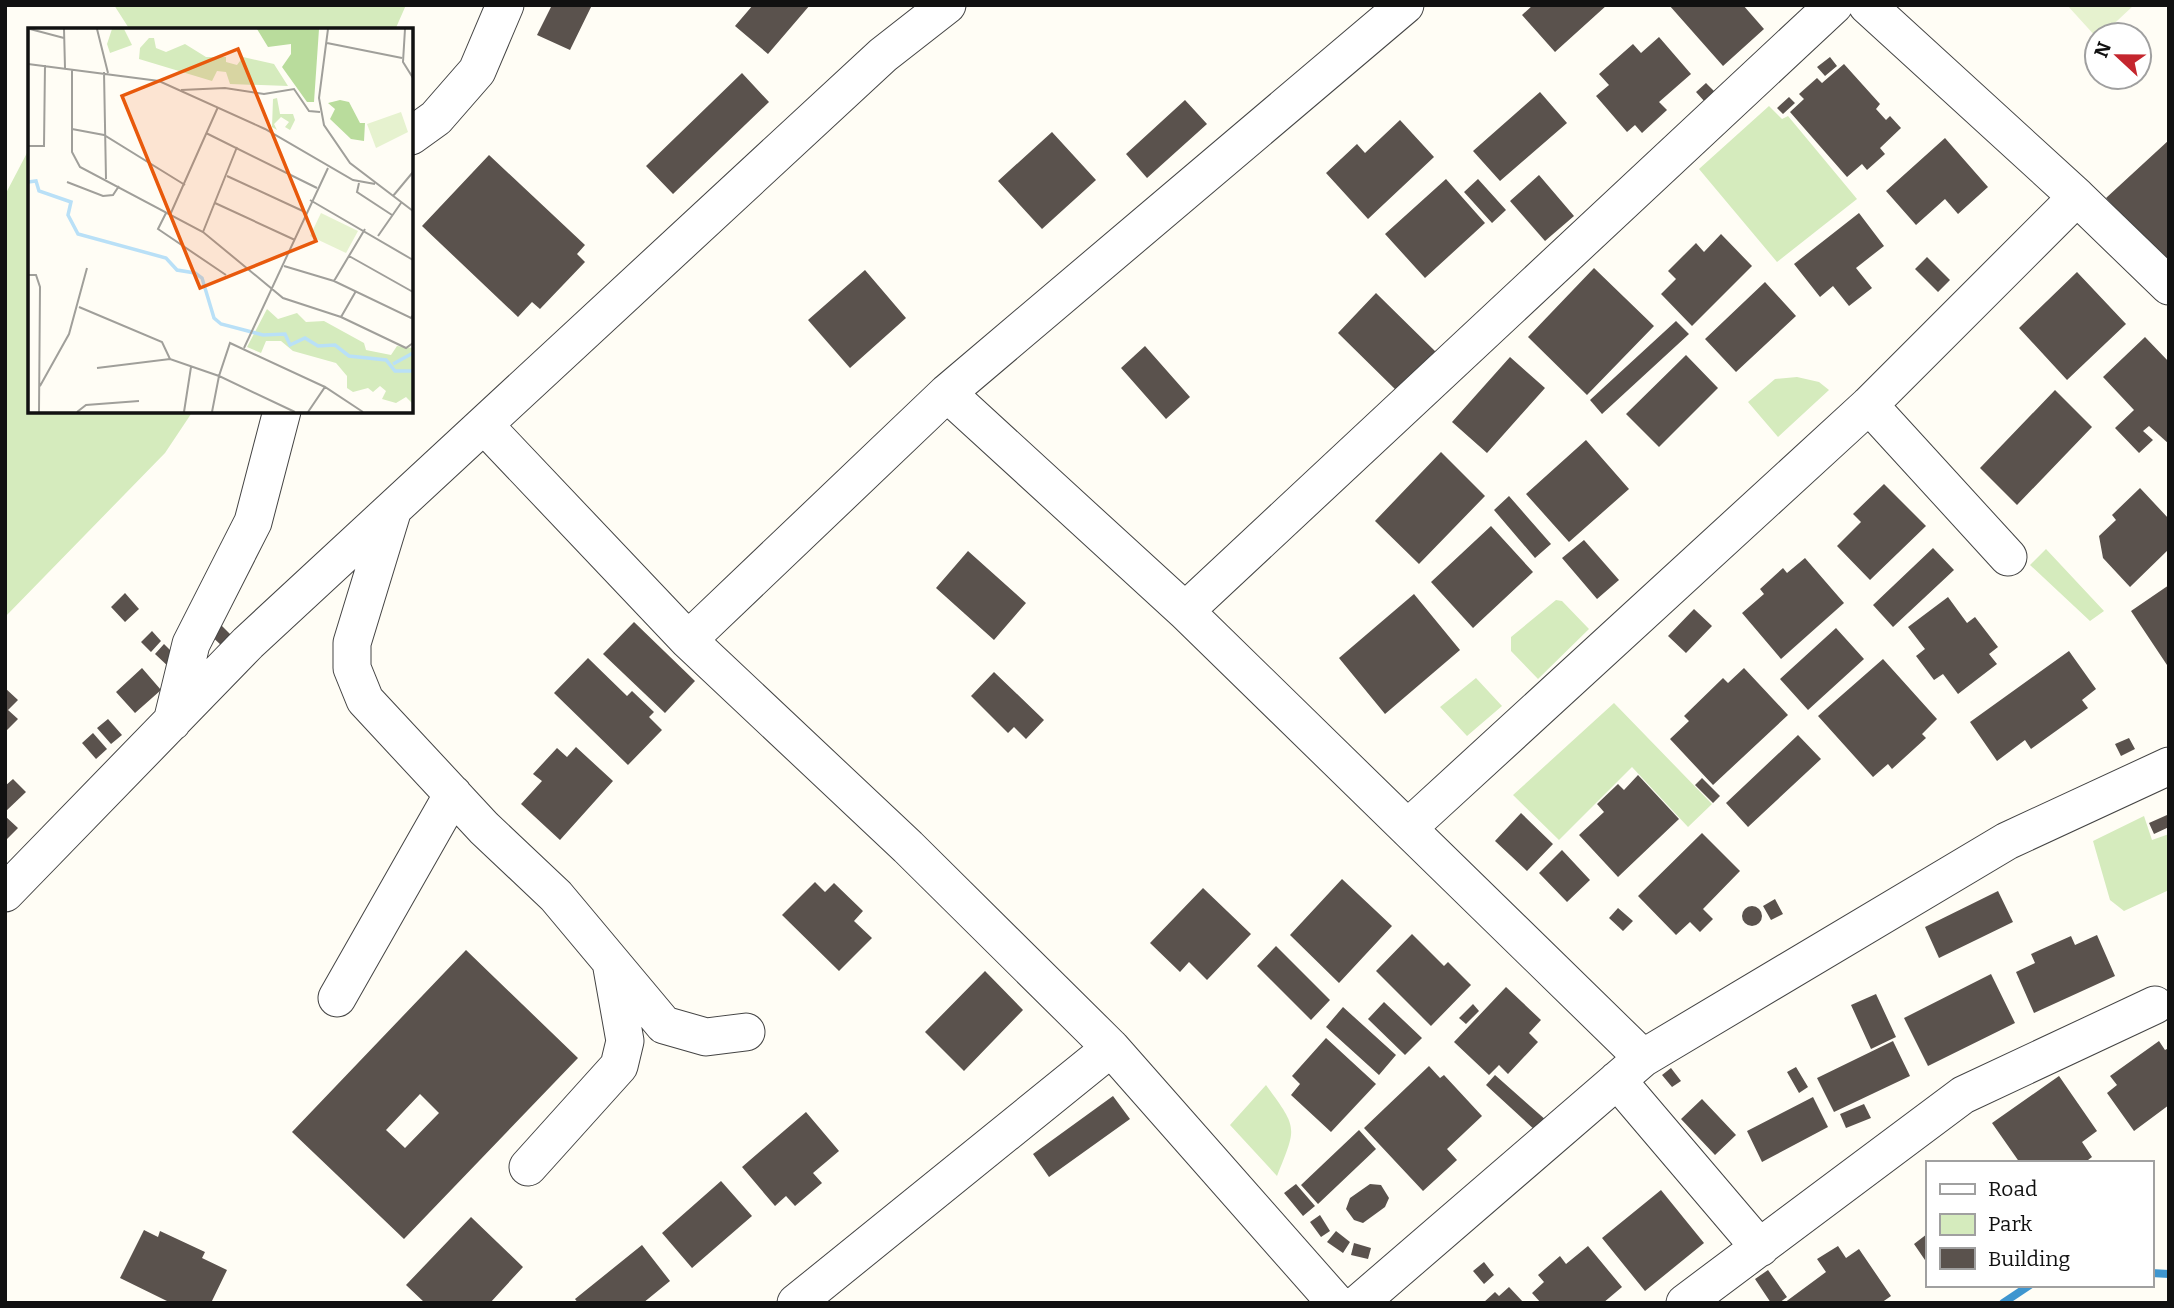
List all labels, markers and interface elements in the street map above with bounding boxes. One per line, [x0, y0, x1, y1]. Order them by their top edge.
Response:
north arrow [2083, 21, 2153, 91]
inset map [28, 28, 413, 413]
text: N [2089, 38, 2116, 61]
legend [1926, 1161, 2153, 1287]
text: Road [1988, 1176, 2037, 1202]
text: Park [1988, 1211, 2032, 1237]
text: Building [1988, 1246, 2071, 1272]

